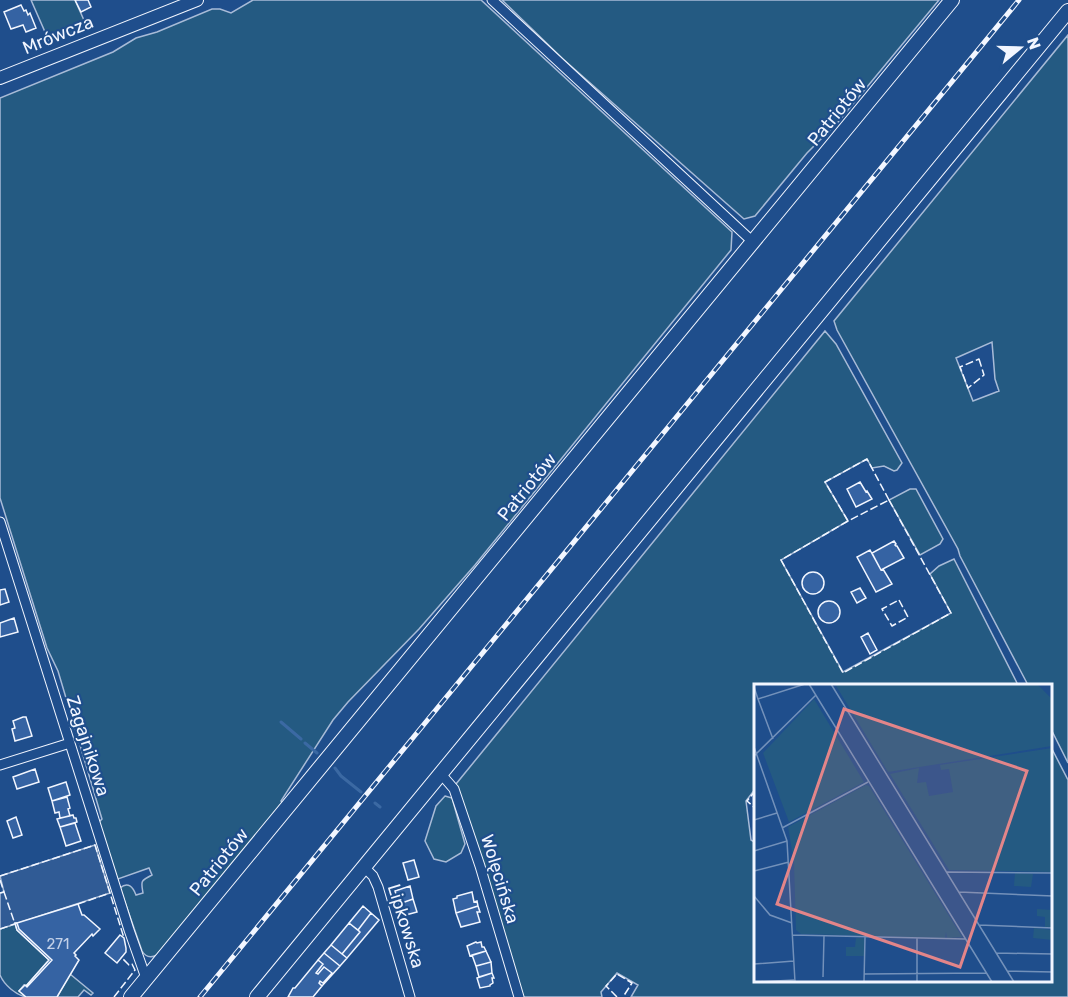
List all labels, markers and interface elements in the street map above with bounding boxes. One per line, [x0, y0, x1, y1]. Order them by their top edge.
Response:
street label: Mrówcza [19, 11, 97, 59]
north arrow [990, 18, 1050, 78]
text: N [1023, 35, 1045, 52]
street label: Patriotów [803, 73, 871, 151]
street label: Patriotów [493, 448, 561, 526]
inset map [754, 684, 1053, 982]
street label: Zagajnikowa [61, 693, 115, 799]
street label: Patriotów [185, 823, 253, 901]
street label: Wolęcińska [476, 832, 524, 926]
street label: Lipkowska [383, 881, 429, 971]
house number: 271 [47, 935, 69, 953]

